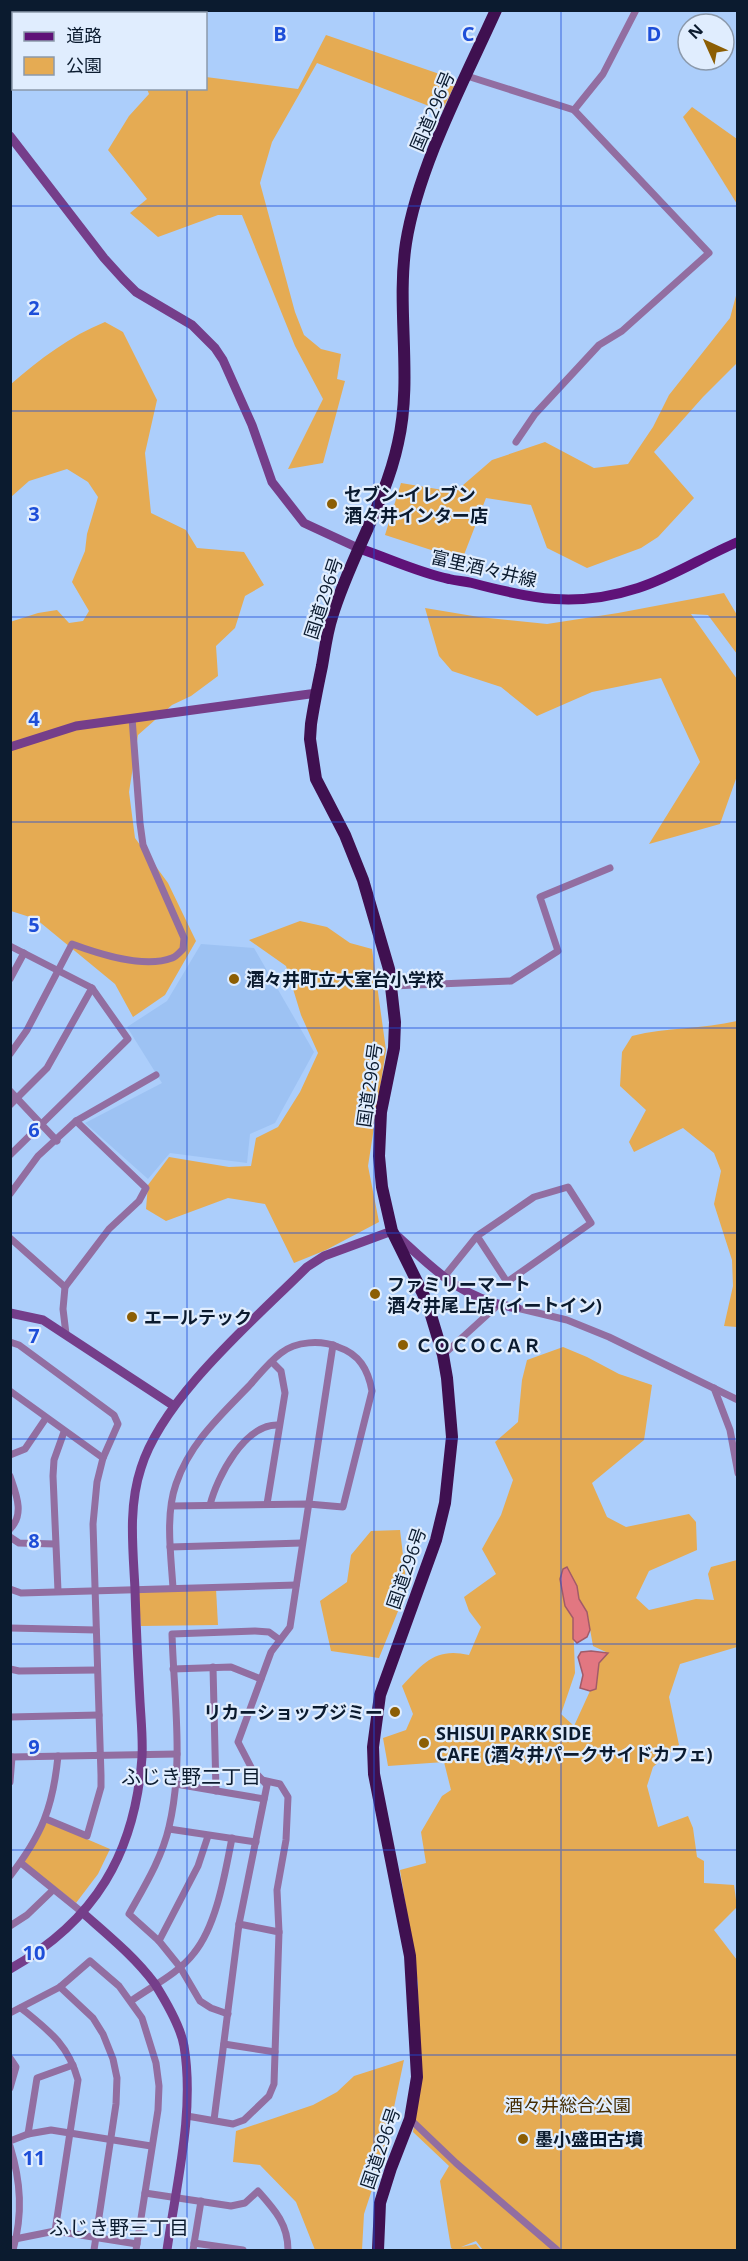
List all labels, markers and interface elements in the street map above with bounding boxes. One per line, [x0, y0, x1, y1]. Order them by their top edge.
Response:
legend [12, 12, 207, 90]
north arrow [676, 12, 736, 72]
text: N [683, 19, 708, 44]
text: B [273, 20, 287, 47]
text: C [462, 20, 475, 47]
text: D [647, 20, 661, 47]
text: 道路 [66, 23, 102, 47]
text: 公園 [66, 53, 102, 77]
street label: 国道296号 [404, 67, 460, 155]
text: 2 [28, 294, 40, 321]
place label: セブン-イレブン 酒々井インター店 [344, 482, 488, 527]
marker: セブン-イレブン 酒々井インター店 [325, 497, 339, 511]
text: 3 [28, 500, 40, 527]
street label: 富里酒々井線 [429, 544, 539, 592]
street label: 国道296号 [298, 554, 348, 642]
text: 4 [28, 705, 40, 732]
text: 5 [28, 911, 40, 938]
place label: 酒々井町立大室台小学校 [246, 967, 444, 991]
marker: 酒々井町立大室台小学校 [227, 972, 241, 986]
street label: 国道296号 [351, 1041, 387, 1129]
text: 6 [28, 1116, 40, 1143]
place label: ファミリーマート 酒々井尾上店 (イートイン) [387, 1272, 602, 1317]
marker: ファミリーマート 酒々井尾上店 (イートイン) [368, 1287, 382, 1301]
place label: エールテック [144, 1305, 252, 1329]
marker: エールテック [125, 1310, 139, 1324]
text: 7 [28, 1322, 40, 1349]
place label: ＣＯＣＯＣＡＲ [415, 1333, 541, 1357]
marker: ＣＯＣＯＣＡＲ [396, 1338, 410, 1352]
street label: 国道296号 [381, 1524, 431, 1612]
text: 8 [28, 1527, 40, 1554]
place label: リカーショップジミー [203, 1700, 383, 1724]
marker: リカーショップジミー [388, 1705, 402, 1719]
place label: SHISUI PARK SIDE CAFE (酒々井パークサイドカフェ) [436, 1721, 713, 1766]
text: 9 [28, 1733, 40, 1760]
marker: SHISUI PARK SIDE CAFE (酒々井パークサイドカフェ) [417, 1736, 431, 1750]
district label: ふじき野二丁目 [121, 1763, 261, 1790]
text: 10 [23, 1939, 45, 1966]
park label: 酒々井総合公園 [505, 2093, 631, 2117]
street label: 国道296号 [355, 2104, 405, 2192]
place label: 墨小盛田古墳 [535, 2127, 643, 2151]
marker: 墨小盛田古墳 [516, 2132, 530, 2146]
text: 11 [23, 2144, 45, 2171]
district label: ふじき野三丁目 [49, 2214, 189, 2241]

